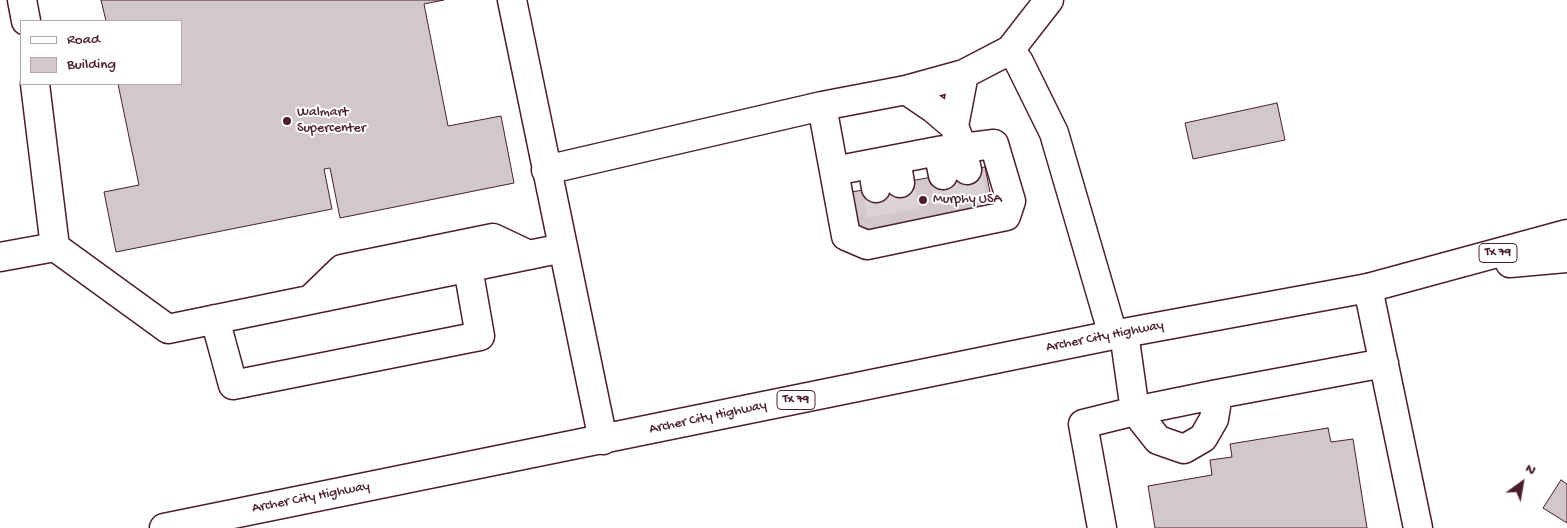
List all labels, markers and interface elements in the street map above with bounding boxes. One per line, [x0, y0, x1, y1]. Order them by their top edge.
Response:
legend [20, 20, 182, 85]
text: Road [67, 31, 100, 49]
text: Building [67, 56, 116, 74]
place label: Walmart Supercenter [297, 105, 366, 138]
marker: Walmart Supercenter [281, 115, 293, 127]
place label: Murphy USA [933, 192, 1002, 208]
marker: Murphy USA [917, 194, 929, 206]
road number: TX 79 [1479, 244, 1517, 262]
street label: Archer City Highway [1045, 317, 1165, 357]
road number: TX 79 [777, 390, 815, 410]
street label: Archer City Highway [648, 397, 768, 439]
north arrow [1497, 458, 1547, 508]
text: N [1522, 460, 1539, 479]
street label: Archer City Highway [251, 478, 371, 518]

